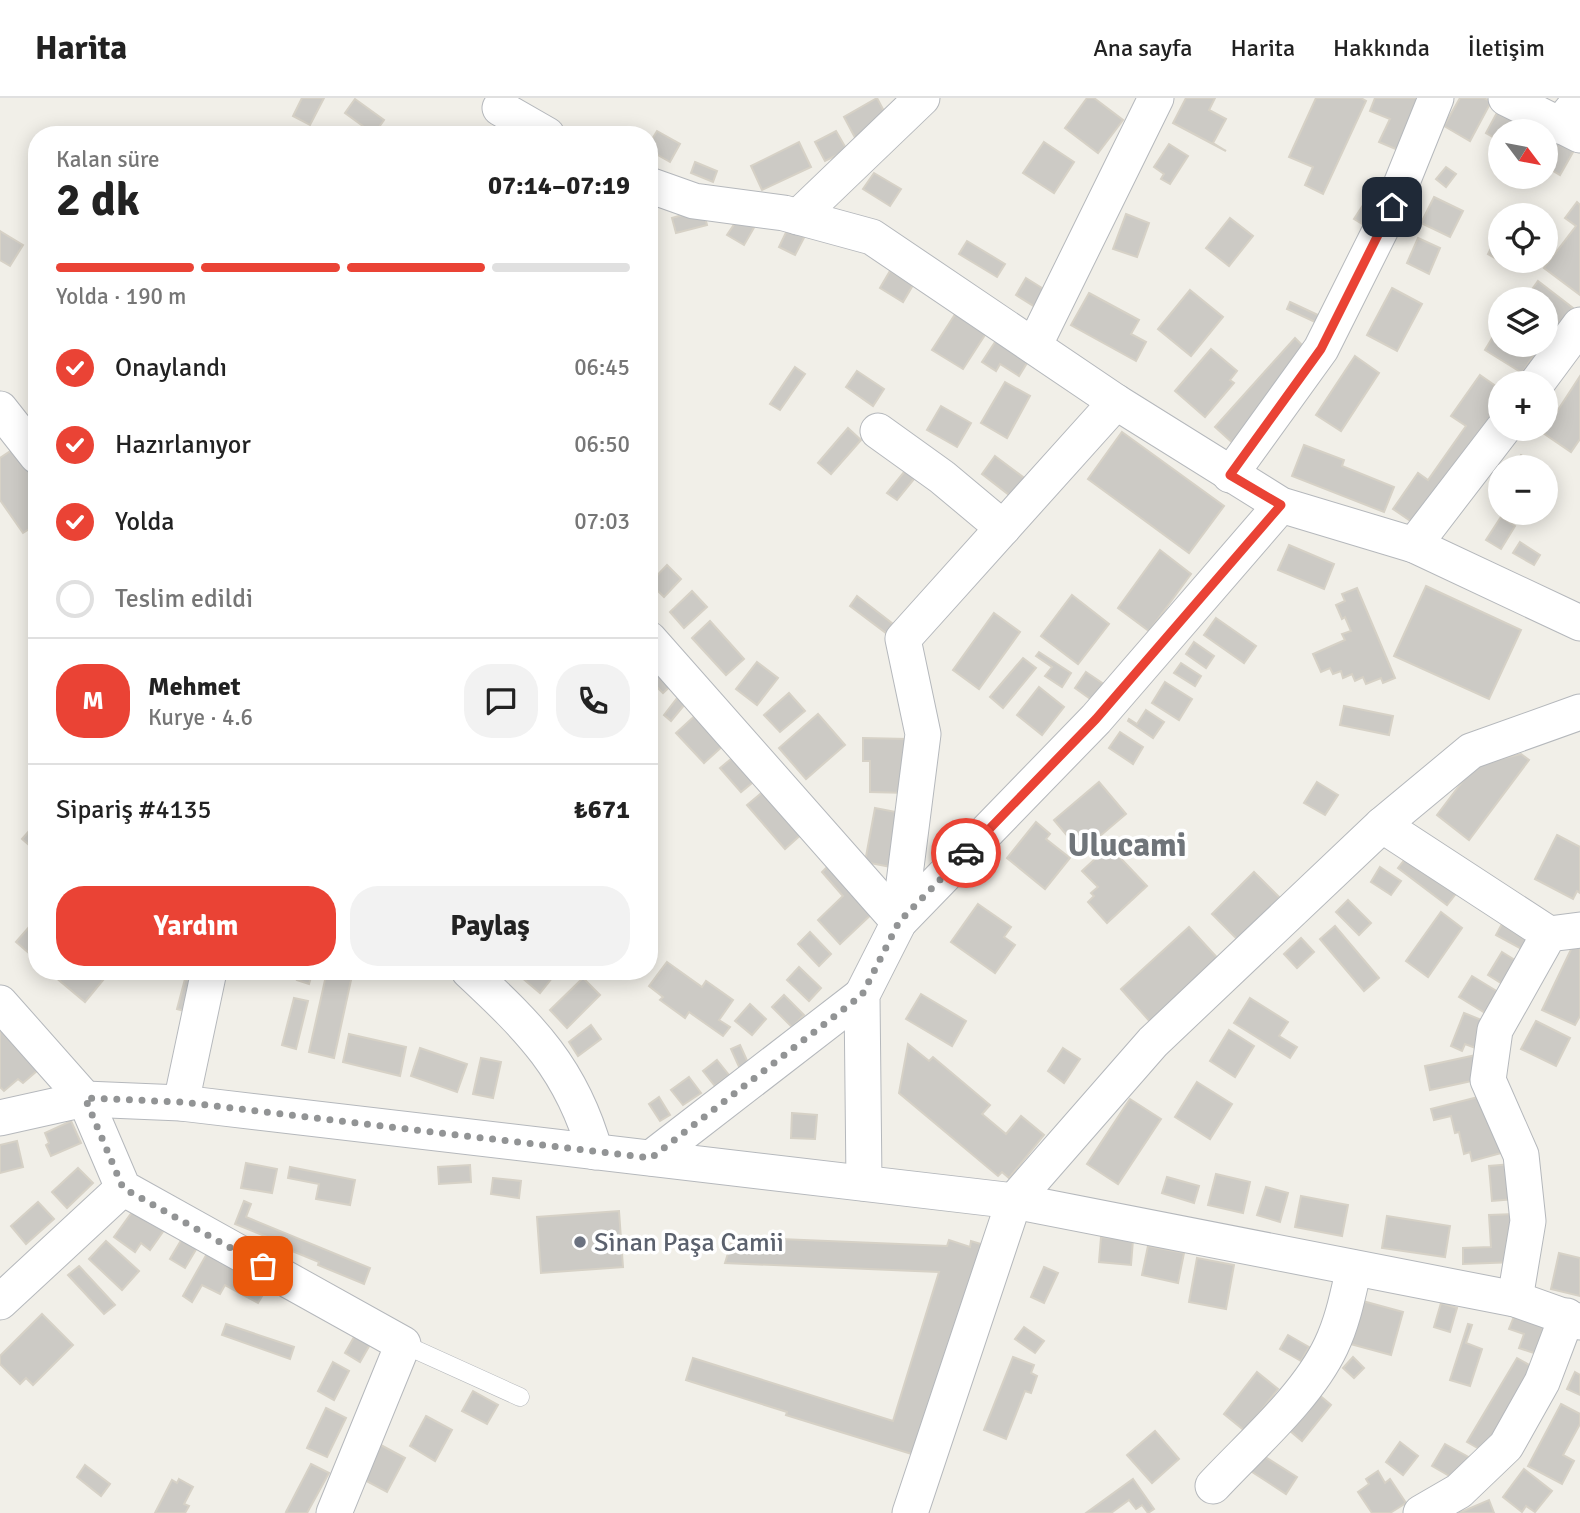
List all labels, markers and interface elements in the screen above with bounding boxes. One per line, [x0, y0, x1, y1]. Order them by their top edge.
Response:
text: Harita [35, 28, 127, 69]
text: Ana sayfa [1093, 33, 1193, 63]
text: Harita [1231, 33, 1295, 63]
text: Hakkında [1333, 33, 1430, 63]
text: İletişim [1468, 33, 1545, 63]
north arrow [1488, 119, 1558, 189]
map controls [1488, 119, 1558, 525]
text: Kalan süre [56, 145, 160, 174]
text: 07:14–07:19 [488, 170, 630, 202]
text: 2 dk [56, 172, 140, 228]
pin [1362, 177, 1422, 237]
icon: home [1373, 188, 1411, 226]
button: locate [1488, 203, 1558, 273]
text: Yolda · 190 m [56, 282, 186, 311]
button: layers [1488, 287, 1558, 357]
icon: check [56, 349, 94, 387]
text: Onaylandı [115, 352, 227, 384]
text: 06:45 [574, 353, 630, 382]
button: + [1488, 371, 1558, 441]
icon: check [56, 426, 94, 464]
text: Hazırlanıyor [115, 429, 251, 461]
text: 06:50 [574, 430, 630, 459]
button: − [1488, 455, 1558, 525]
icon: check [56, 503, 94, 541]
text: Yolda [115, 506, 175, 538]
text: 07:03 [574, 507, 630, 536]
text: Teslim edildi [115, 583, 253, 615]
button: chat [464, 664, 538, 738]
button: phone [556, 664, 630, 738]
text: Mehmet [148, 671, 240, 703]
text: M [82, 685, 104, 717]
text: Kurye · 4.6 [148, 703, 253, 732]
text: Sipariş #4135 [56, 794, 212, 826]
text: ₺671 [574, 794, 630, 826]
courier [931, 818, 1001, 888]
district label: Ulucami [1067, 825, 1187, 866]
icon: car [947, 834, 985, 872]
button: Yardım [56, 886, 336, 966]
button: Paylaş [350, 886, 630, 966]
place label: Sinan Paşa Camii [594, 1227, 784, 1259]
marker: Sinan Paşa Camii [572, 1234, 588, 1250]
pin [233, 1236, 293, 1296]
icon: bag [244, 1247, 282, 1285]

